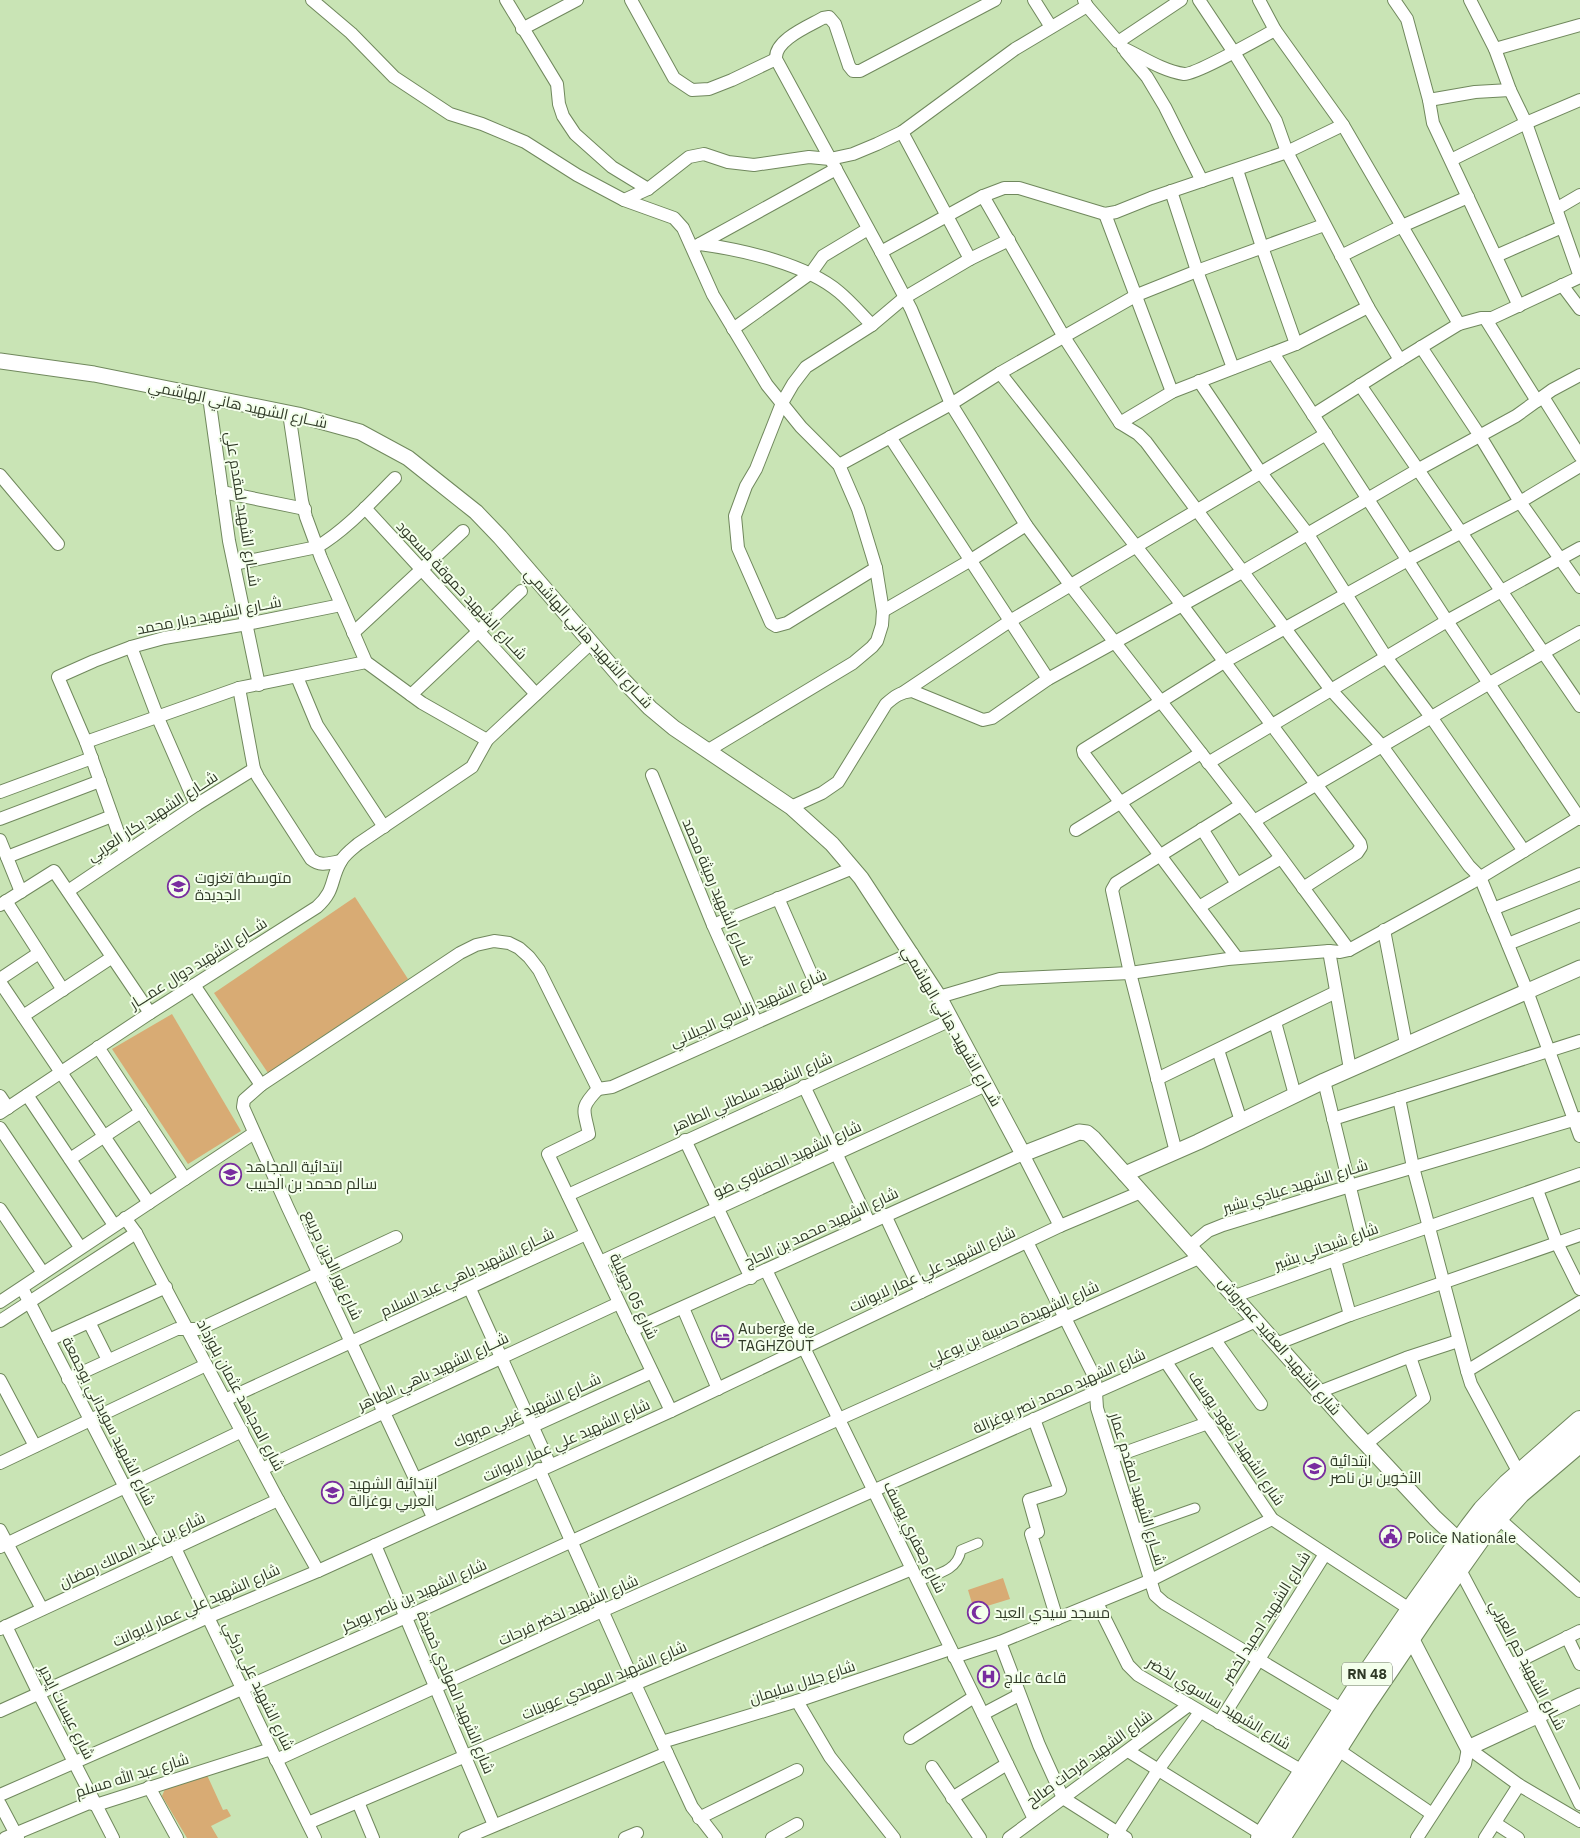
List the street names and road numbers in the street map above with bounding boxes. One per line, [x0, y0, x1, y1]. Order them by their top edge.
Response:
street label: شــارع الشهيد هاني الهاشمي [146, 376, 329, 435]
street label: شــارع الشهيد لمقدم علي [218, 430, 265, 588]
street label: شــارع الشهيد حموقة مسعود [391, 516, 532, 665]
street label: شــارع الشهيد هاني الهاشمي [519, 564, 657, 714]
street label: شــارع الشهيد دبار محمد [135, 592, 283, 640]
street label: شــارع الشهيد بكار العربي [83, 767, 223, 868]
street label: شــارع الشهيد رميثة محمد [676, 815, 758, 969]
street label: شــارع الشهيد دوال عمـــار [125, 913, 271, 1015]
street label: شــارع الشهيد هاني الهاشمي [896, 942, 1006, 1111]
street label: شارع الشهيد زلاسي الجيلاني [667, 965, 831, 1054]
street label: شارع الشهيد سلطاني الطاهر [668, 1048, 836, 1139]
street label: شارع الشهيد الحفناوي ضو [710, 1116, 865, 1204]
street label: شـارع الشهيد عبادي بشير [1219, 1155, 1371, 1220]
street label: شارع الشهيد محمد بن الحاج [741, 1183, 902, 1273]
street label: شارع نور الدين جريبع [297, 1207, 367, 1324]
street label: شارع شيحاني بشير [1270, 1218, 1382, 1277]
street label: شارع الشهيد علي عمار لابوانت [846, 1222, 1019, 1319]
street label: شــارع الشهيد باهي عبد السلام [377, 1223, 558, 1323]
street label: شارع 05 جويلية [604, 1250, 662, 1343]
street label: شارع الشهيد العقيد عميروش [1213, 1273, 1345, 1420]
street label: شارع الشهيدة حسيبة بن بوعلي [924, 1277, 1103, 1372]
street label: شارع المجاهد عثمان بلوزداد [191, 1316, 289, 1475]
street label: شــارع الشهيد باهي الطاهر [354, 1328, 513, 1418]
street label: شارع الشهيد سويداني بوجمعة [55, 1333, 160, 1510]
street label: شارع الشهيد محمد نصر بوغزالة [970, 1344, 1149, 1440]
street label: شارع الشهيد زيغود يوسف [1183, 1367, 1289, 1510]
street label: شــارع الشهيد غربي مبروك [450, 1369, 605, 1454]
street label: شارع الشهيد علي عمار لابوانت [479, 1394, 654, 1488]
street label: شــارع الشهيد لمقدم عمار [1103, 1409, 1170, 1568]
street label: شارع جعفري يوسف [877, 1478, 950, 1598]
street label: شارع بن عبد المالك رمضان [56, 1508, 209, 1594]
street label: شـارع الشهيد احميد لخضر [1217, 1548, 1316, 1688]
street label: شارع الشهيد بن ناصر بوبكر [338, 1554, 490, 1638]
street label: شارع الشهيد علي عمار لابوانت [109, 1559, 284, 1653]
street label: شارع الشهيد لخضر فرحات [495, 1571, 642, 1651]
street label: شـارع الشهيد حم العربي [1483, 1597, 1570, 1735]
street label: شارع الشهيد المولدي خميدة [410, 1608, 499, 1778]
street label: شارع الشهيد علي دركي [217, 1618, 299, 1755]
street label: شارع الشهيد المولدي عوينات [518, 1637, 691, 1726]
street label: شارع الشهيد ساسوي لخضر [1141, 1652, 1294, 1756]
street label: شارع جلال سليمان [747, 1656, 858, 1710]
street label: شارع عيسات إيدير [33, 1661, 99, 1763]
road number: RN 48 [1342, 1662, 1392, 1686]
street label: شارع الشهيد فرحات صالح [1022, 1706, 1157, 1812]
street label: شارع عبد الله مسلم [73, 1749, 192, 1803]

